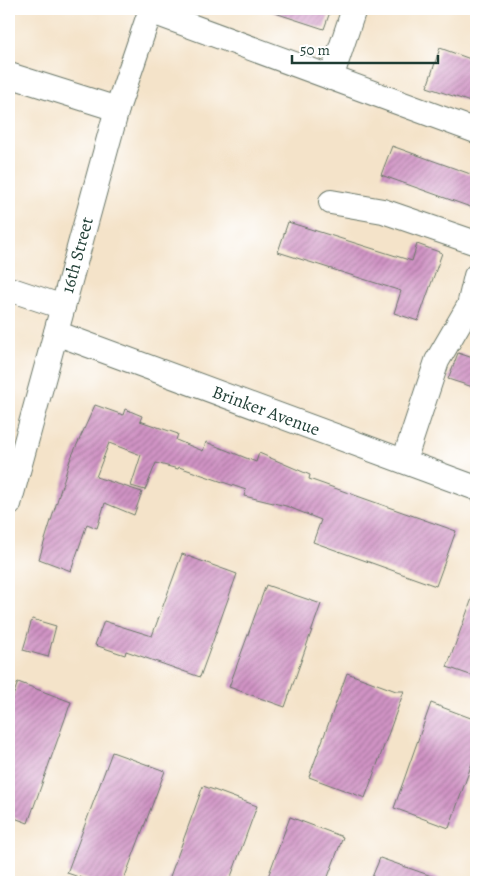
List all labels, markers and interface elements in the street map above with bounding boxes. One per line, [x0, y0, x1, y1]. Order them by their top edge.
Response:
scale bar [292, 32, 439, 64]
text: 50 m [300, 40, 330, 60]
street label: 16th Street [55, 214, 99, 296]
street label: Brinker Avenue [209, 380, 323, 441]

